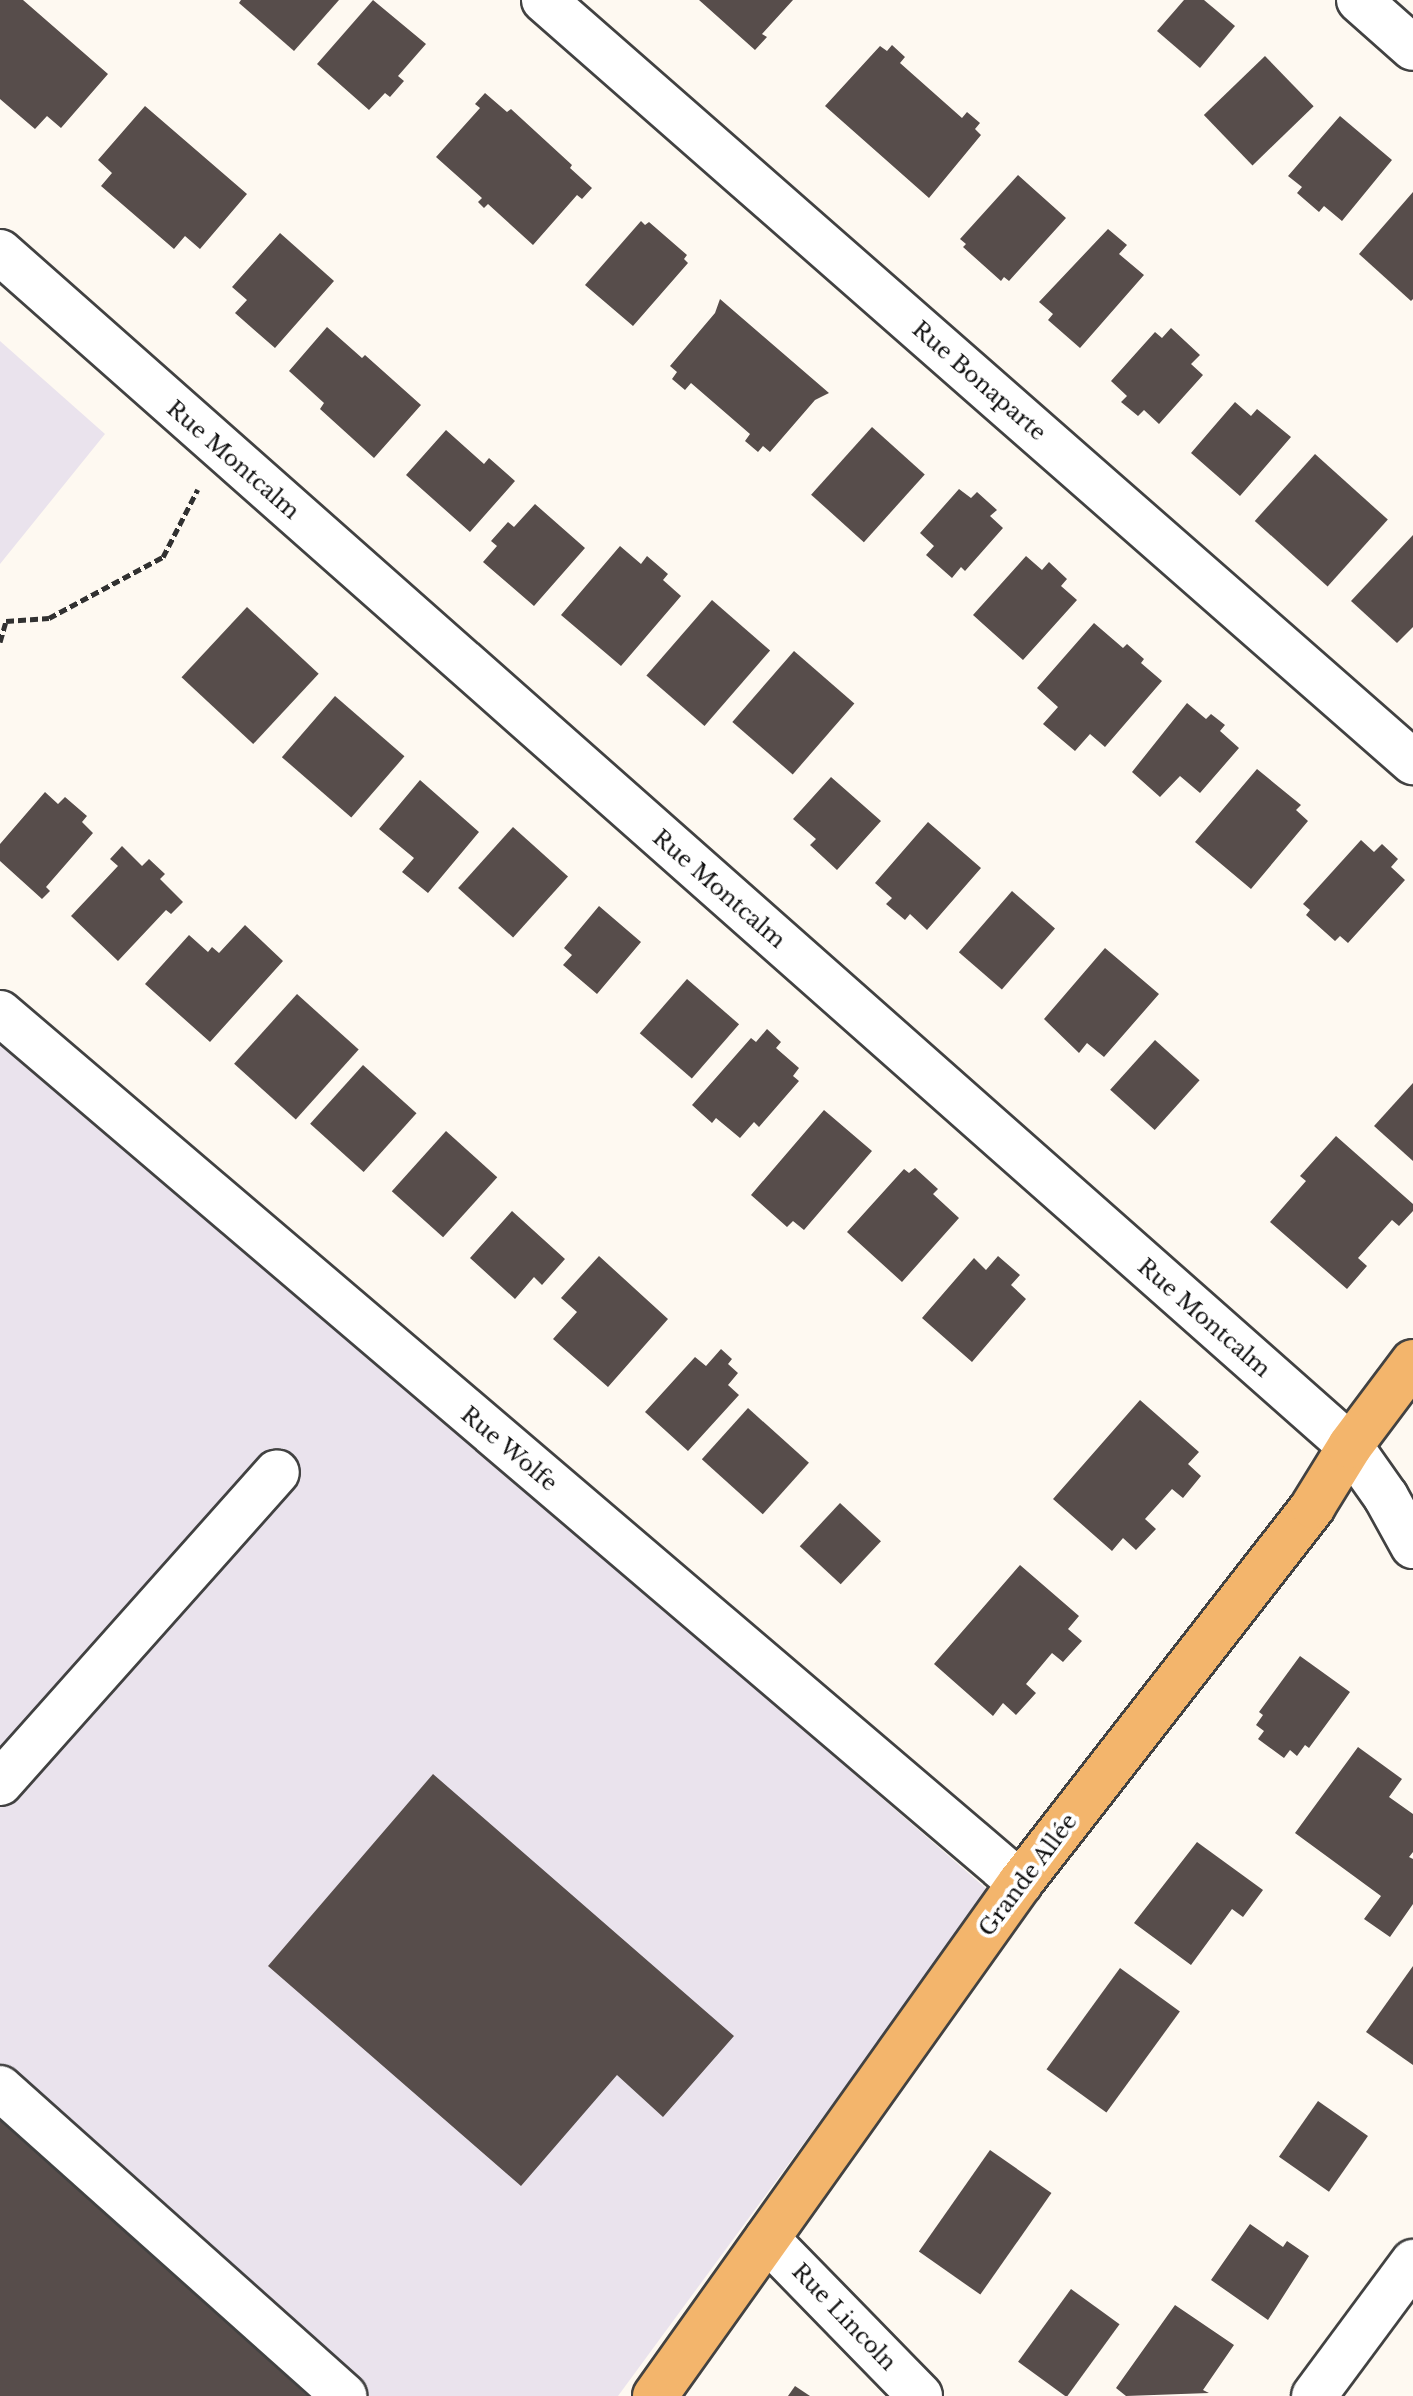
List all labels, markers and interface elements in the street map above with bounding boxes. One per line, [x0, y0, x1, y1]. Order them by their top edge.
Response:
street label: Rue Bonaparte [907, 316, 1051, 446]
street label: Rue Montcalm [161, 395, 305, 525]
street label: Rue Montcalm [647, 824, 791, 954]
street label: Rue Montcalm [1132, 1253, 1276, 1383]
street label: Rue Wolfe [455, 1401, 563, 1497]
street label: Grande Allée [973, 1808, 1083, 1942]
street label: Rue Lincoln [787, 2258, 901, 2376]

